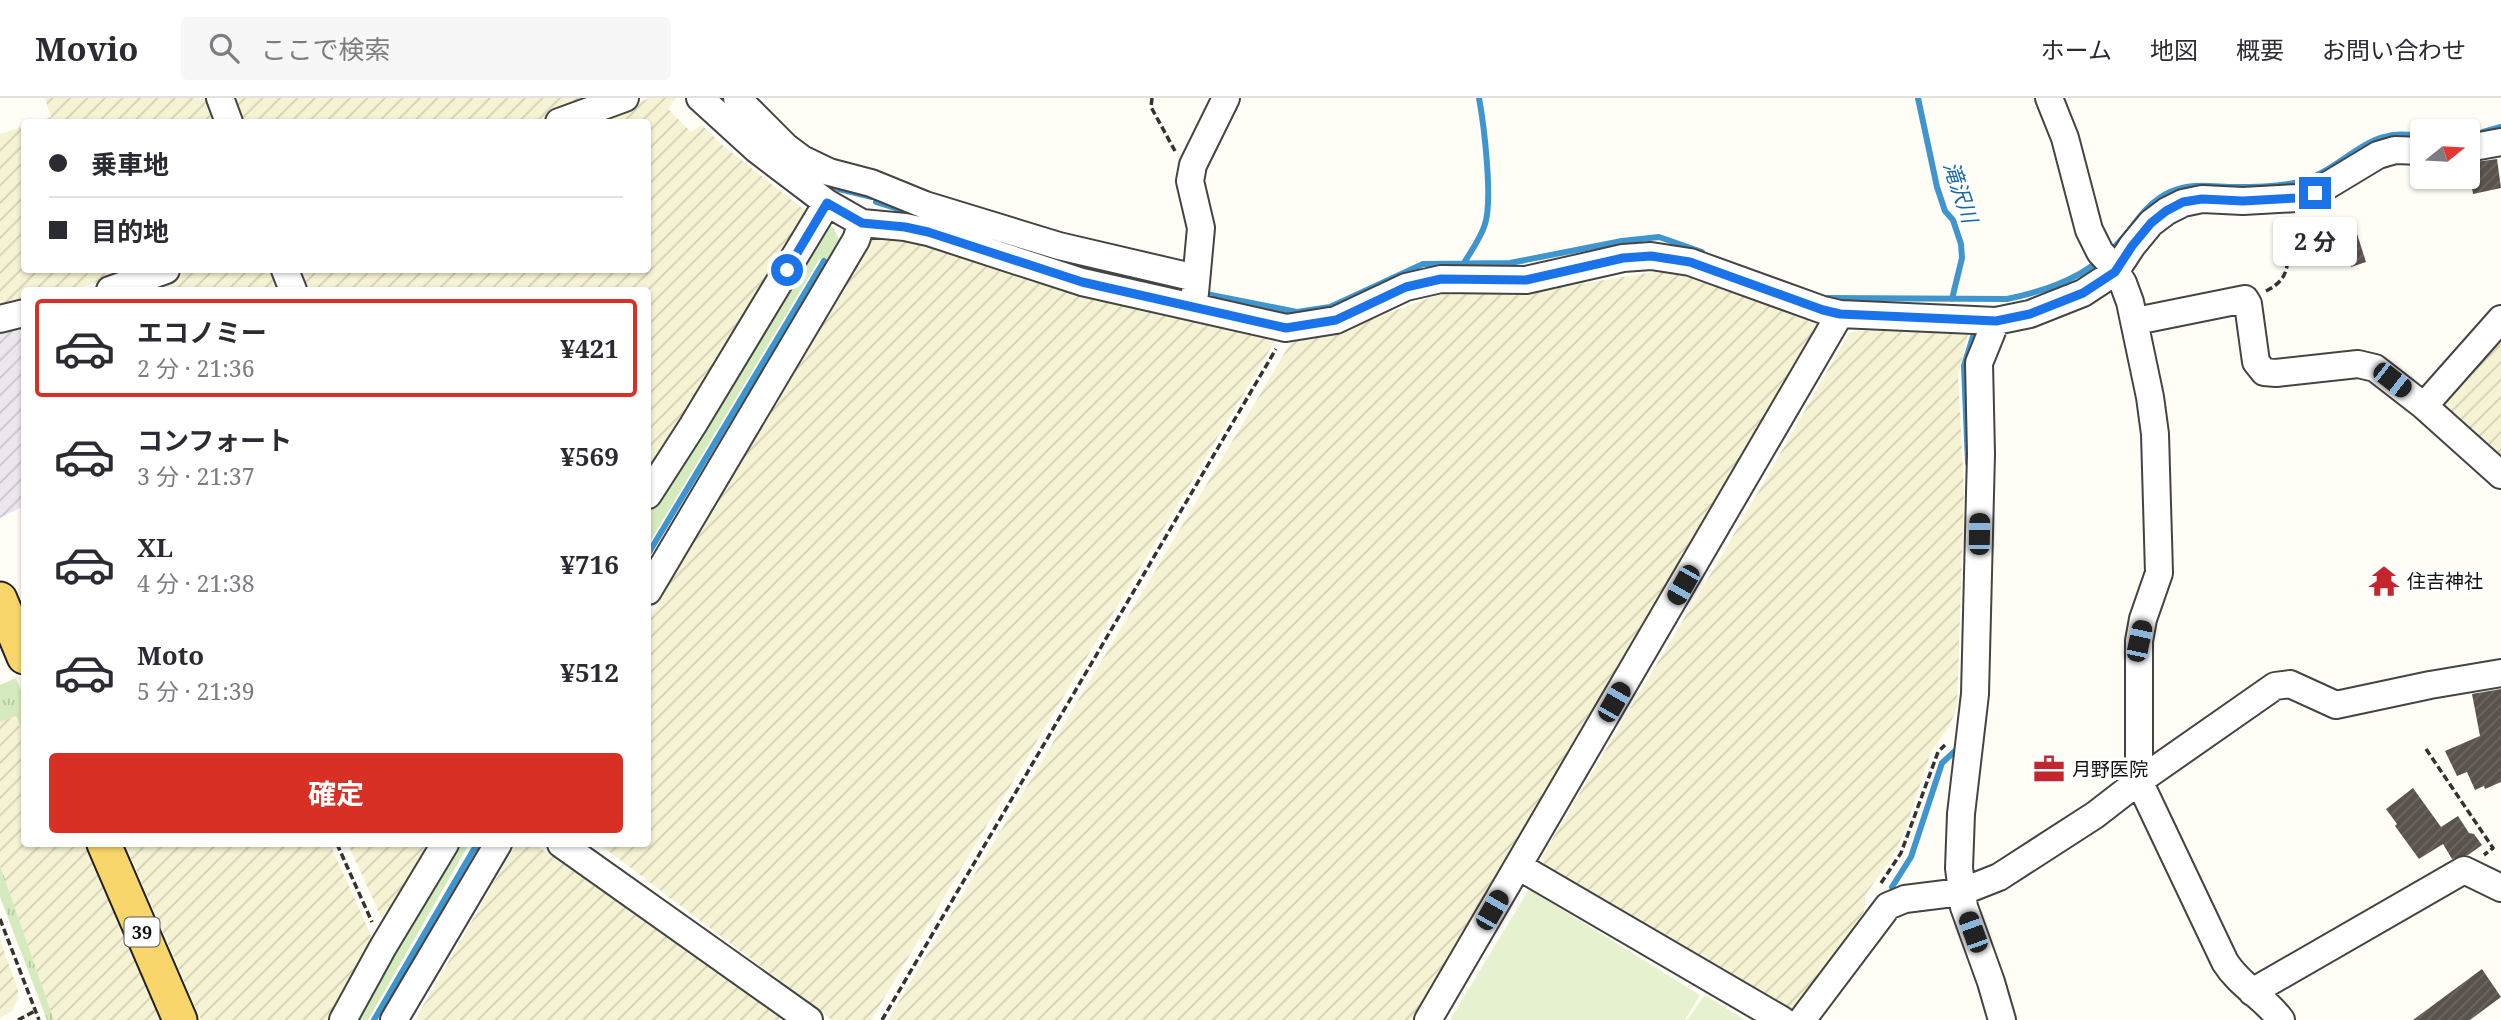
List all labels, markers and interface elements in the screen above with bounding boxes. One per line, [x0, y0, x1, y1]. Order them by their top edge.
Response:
search box [181, 17, 671, 80]
text: Movio [35, 26, 139, 71]
icon: search [205, 29, 243, 67]
text: ここで検索 [261, 31, 391, 67]
text: ホーム [2041, 33, 2112, 66]
text: 地図 [2150, 33, 2198, 66]
text: 概要 [2236, 33, 2284, 66]
text: お問い合わせ [2322, 33, 2466, 66]
north arrow [2410, 119, 2480, 189]
map controls [2410, 119, 2480, 189]
text: 乗車地 [91, 146, 169, 182]
water label: 滝沢川 [1938, 158, 1985, 228]
route end [2299, 177, 2331, 209]
text: 目的地 [91, 213, 169, 249]
callout: 2 分 [2273, 217, 2357, 266]
text: 2 分 [2294, 225, 2336, 257]
route start [771, 254, 803, 286]
text: エコノミー [137, 314, 267, 350]
icon: car [53, 317, 116, 380]
text: ¥421 [560, 330, 619, 366]
text: 2 分 · 21:36 [137, 352, 255, 384]
car [2369, 359, 2416, 401]
text: コンフォート [137, 422, 292, 458]
icon: car [53, 425, 116, 488]
text: ¥569 [560, 438, 619, 474]
text: 3 分 · 21:37 [137, 460, 255, 492]
car [1969, 513, 1990, 555]
text: XL [137, 529, 173, 565]
icon: car [53, 533, 116, 596]
text: ¥716 [560, 546, 619, 582]
car [1664, 562, 1703, 608]
temple icon: 住吉神社 [2367, 564, 2401, 598]
text: 4 分 · 21:38 [137, 567, 255, 599]
place label: 住吉神社 [2407, 568, 2483, 594]
car [2125, 618, 2154, 664]
text: Moto [137, 637, 204, 673]
icon: car [53, 641, 116, 704]
text: ¥512 [560, 654, 619, 690]
text: 5 分 · 21:39 [137, 675, 255, 707]
car [1595, 679, 1634, 725]
office icon: 月野医院 [2032, 752, 2066, 786]
button: 確定 [49, 753, 623, 833]
place label: 月野医院 [2072, 756, 2148, 782]
car [1473, 887, 1512, 933]
car [1956, 909, 1991, 955]
road number: 39 [124, 918, 160, 946]

